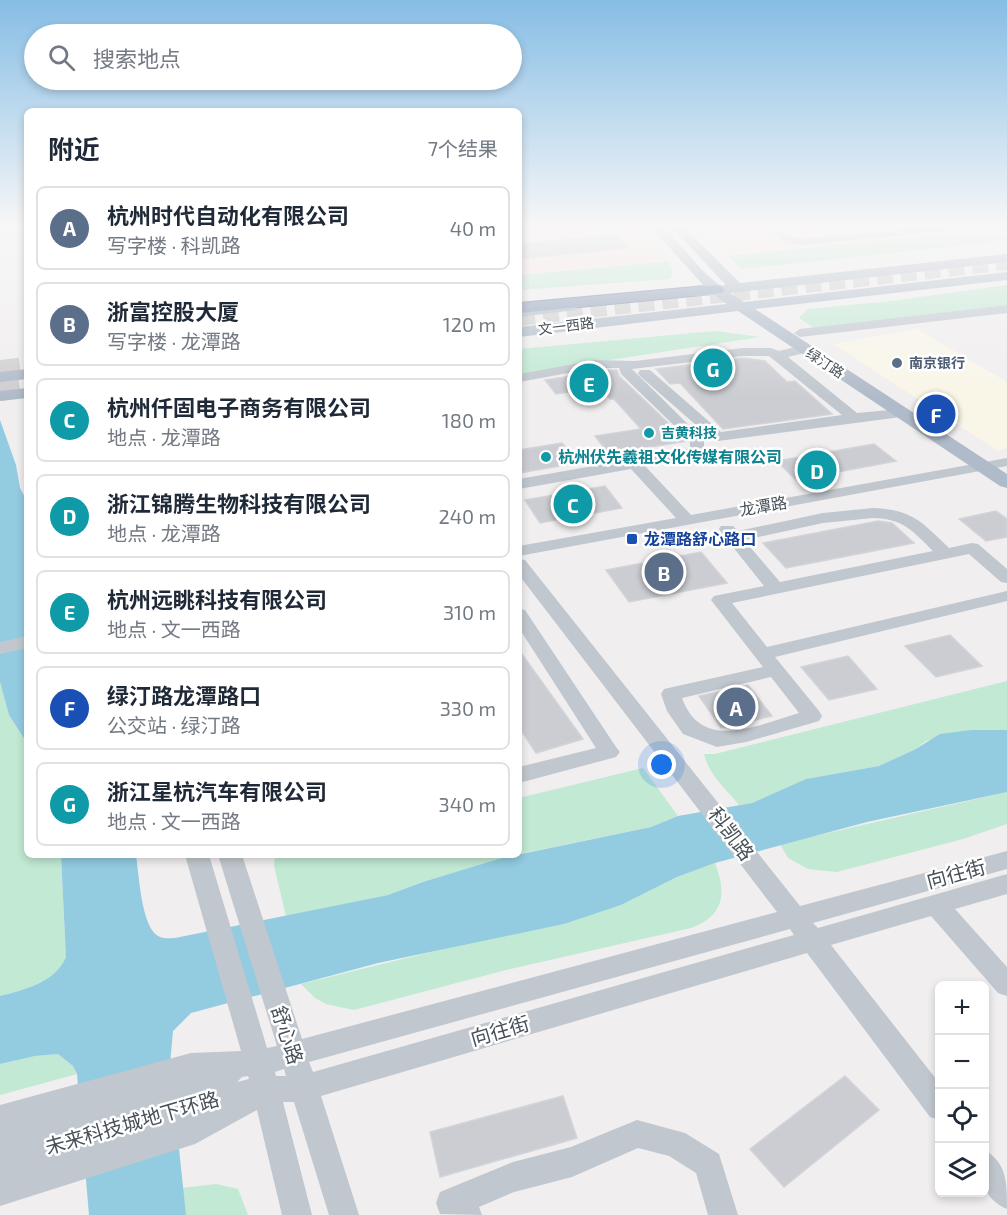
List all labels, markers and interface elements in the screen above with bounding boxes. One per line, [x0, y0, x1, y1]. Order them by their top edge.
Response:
search box [24, 24, 522, 90]
icon: search [45, 41, 78, 74]
text: 搜索地点 [93, 45, 181, 71]
text: 附近 [48, 133, 100, 164]
text: 7个结果 [428, 136, 498, 160]
text: 杭州时代自动化有限公司 [107, 202, 349, 228]
text: A [63, 216, 76, 240]
text: 40 m [450, 216, 496, 240]
text: 写字楼 · 科凯路 [107, 233, 241, 257]
text: 浙富控股大厦 [107, 298, 239, 324]
text: B [63, 312, 76, 336]
text: 120 m [443, 312, 496, 336]
street label: 文一西路 [537, 314, 595, 337]
text: 写字楼 · 龙潭路 [107, 329, 241, 353]
street label: 绿汀路 [803, 344, 848, 381]
pin: G [694, 346, 732, 391]
place label: 南京银行 [909, 354, 965, 371]
marker: 南京银行 [890, 356, 904, 370]
pin: E [570, 360, 608, 406]
pin: F [916, 392, 956, 436]
text: 杭州仟固电子商务有限公司 [107, 394, 371, 420]
text: C [64, 408, 75, 432]
text: 180 m [442, 408, 496, 432]
place label: 吉黄科技 [661, 424, 717, 441]
text: 地点 · 龙潭路 [107, 425, 221, 449]
marker: 吉黄科技 [642, 426, 656, 440]
place label: 杭州伏先羲祖文化传媒有限公司 [558, 447, 782, 466]
pin: D [798, 448, 836, 492]
marker: 杭州伏先羲祖文化传媒有限公司 [539, 450, 553, 464]
pin: C [554, 482, 592, 526]
text: 浙江锦腾生物科技有限公司 [107, 490, 371, 516]
street label: 龙潭路 [738, 492, 788, 519]
text: D [63, 504, 76, 528]
text: 240 m [438, 504, 496, 528]
text: 地点 · 龙潭路 [107, 521, 221, 545]
place label: 龙潭路舒心路口 [644, 529, 756, 548]
marker: 龙潭路舒心路口 [625, 532, 639, 546]
pin: B [644, 550, 684, 594]
text: 杭州远眺科技有限公司 [107, 586, 327, 612]
text: E [64, 600, 75, 624]
text: 310 m [443, 600, 496, 624]
text: 地点 · 文一西路 [107, 617, 241, 641]
text: 绿汀路龙潭路口 [107, 682, 261, 708]
pin: A [716, 684, 756, 730]
text: F [64, 696, 75, 720]
text: 330 m [440, 696, 496, 720]
text: 公交站 · 绿汀路 [107, 713, 241, 737]
your location [647, 750, 676, 779]
text: 浙江星杭汽车有限公司 [107, 778, 327, 804]
text: G [63, 792, 76, 816]
text: 340 m [439, 792, 496, 816]
street label: 科凯路 [704, 802, 759, 865]
text: 地点 · 文一西路 [107, 809, 241, 833]
street label: 向往街 [924, 854, 988, 892]
map controls [935, 981, 989, 1197]
button: + [935, 981, 989, 1035]
street label: 舒心路 [267, 1002, 309, 1067]
street label: 向往街 [468, 1010, 532, 1050]
button: − [935, 1035, 989, 1089]
street label: 未来科技城地下环路 [42, 1086, 222, 1158]
button: locate [935, 1089, 989, 1143]
button: layers [935, 1143, 989, 1197]

